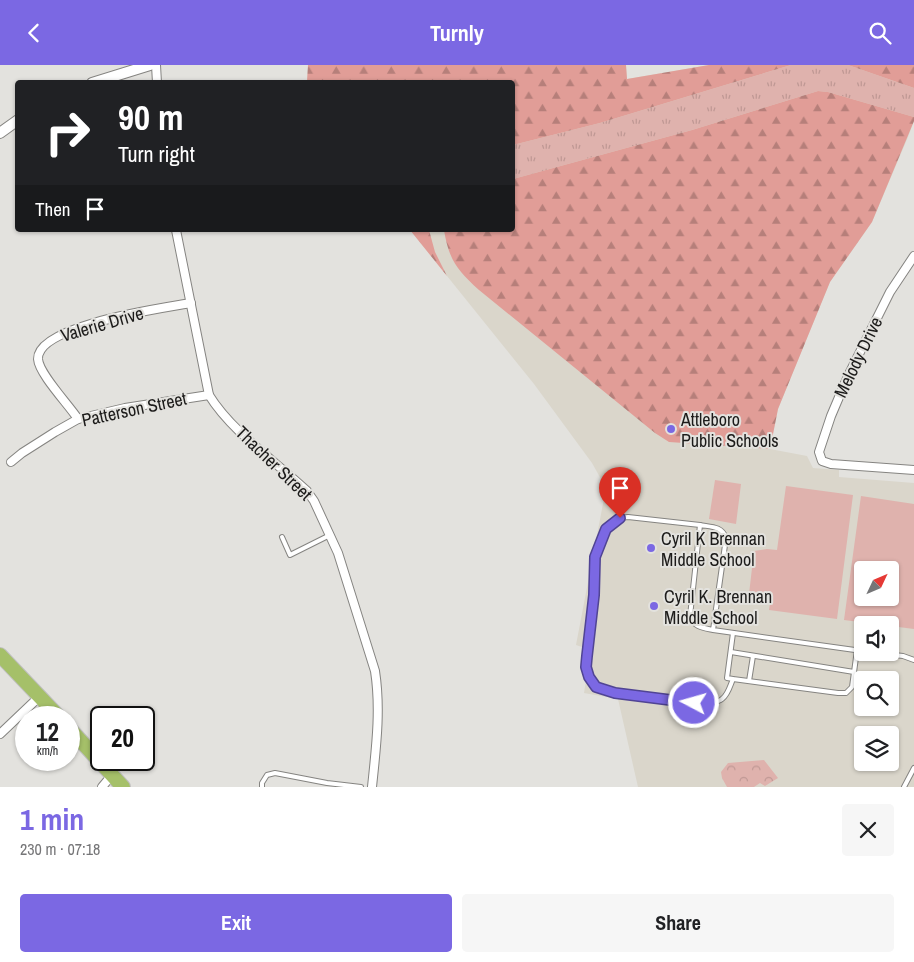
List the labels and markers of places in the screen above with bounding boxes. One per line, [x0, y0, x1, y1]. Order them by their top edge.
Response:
place label: Attleboro Public Schools [680, 407, 779, 453]
marker: Attleboro Public Schools [665, 423, 677, 435]
pin [599, 467, 641, 518]
place label: Cyril K Brennan Middle School [661, 526, 765, 572]
marker: Cyril K Brennan Middle School [645, 542, 657, 554]
place label: Cyril K. Brennan Middle School [664, 584, 772, 630]
marker: Cyril K. Brennan Middle School [648, 600, 660, 612]

